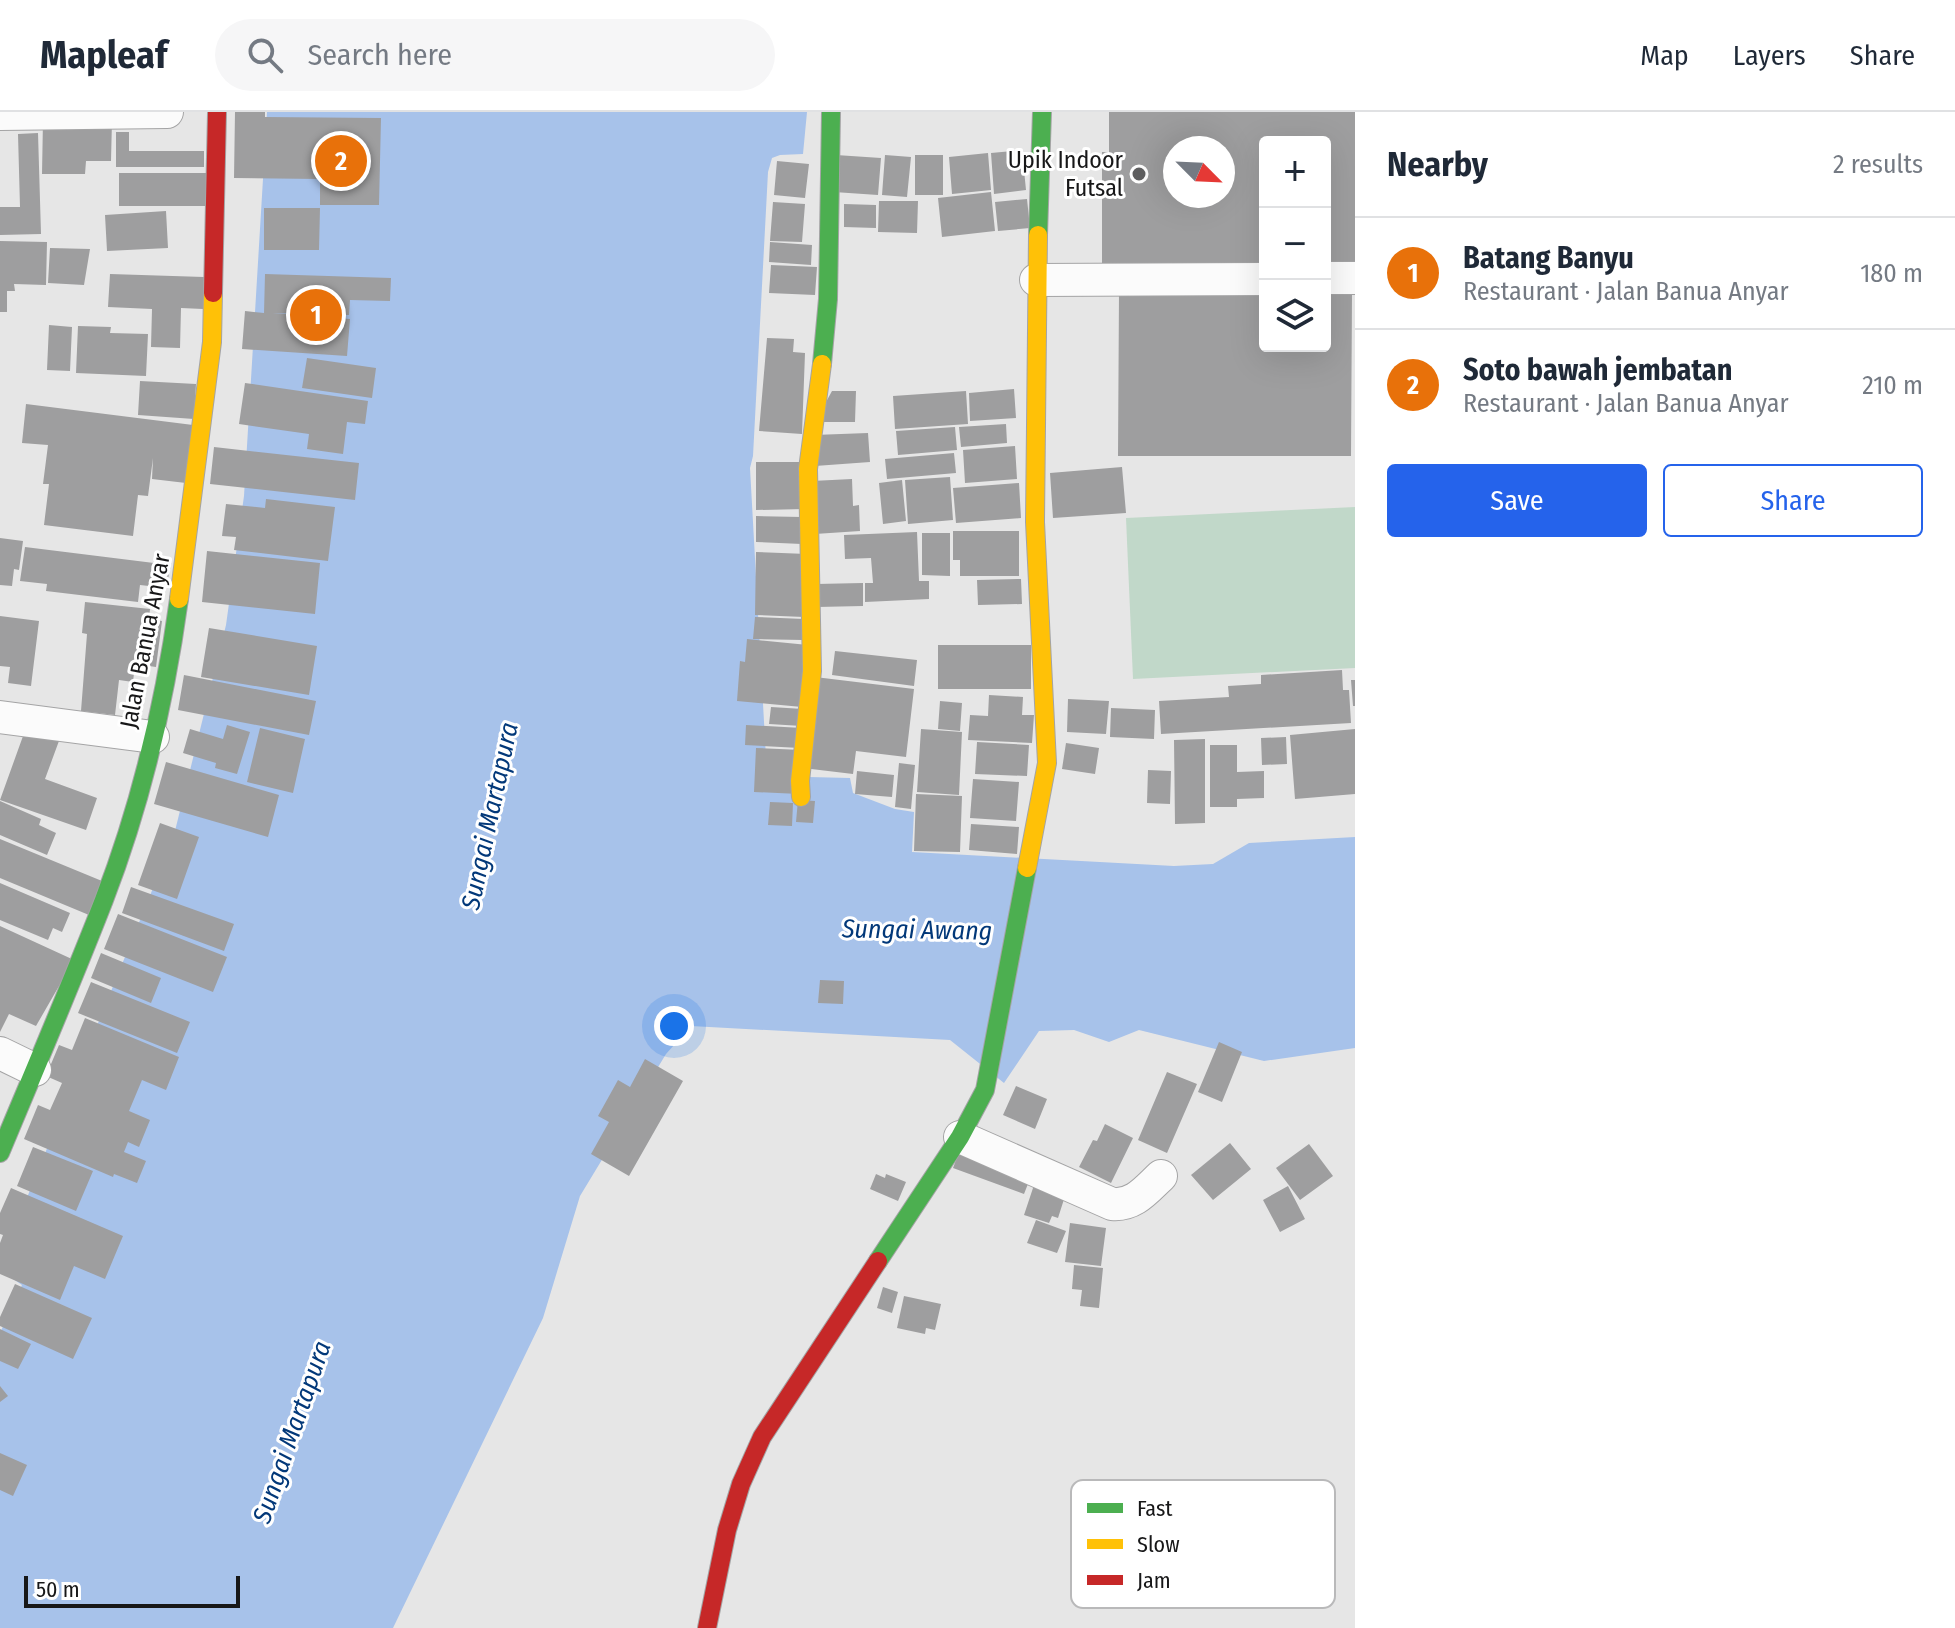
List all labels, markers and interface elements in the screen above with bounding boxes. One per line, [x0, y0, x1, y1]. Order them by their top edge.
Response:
search box [215, 19, 775, 91]
text: Mapleaf [40, 32, 167, 78]
icon: search [243, 33, 287, 77]
text: Search here [307, 37, 452, 73]
text: Map [1640, 39, 1689, 72]
text: Layers [1733, 39, 1806, 72]
text: Share [1850, 39, 1915, 72]
pin: 2 [315, 131, 367, 191]
north arrow [1163, 136, 1235, 208]
map controls [1259, 136, 1331, 352]
button: + [1259, 136, 1331, 208]
text: Nearby [1387, 144, 1488, 185]
place label: Upik Indoor Futsal [1008, 146, 1124, 202]
text: 2 results [1833, 149, 1923, 180]
marker: Upik Indoor Futsal [1130, 165, 1148, 183]
button: − [1259, 208, 1331, 280]
text: Batang Banyu [1463, 240, 1634, 276]
text: 1 [1408, 258, 1419, 289]
text: 180 m [1860, 258, 1923, 289]
text: Restaurant · Jalan Banua Anyar [1463, 276, 1789, 307]
button: layers [1259, 280, 1331, 352]
pin: 1 [290, 285, 342, 345]
text: Soto bawah jembatan [1463, 352, 1732, 388]
text: 2 [1407, 370, 1419, 401]
text: 210 m [1862, 370, 1923, 401]
text: Restaurant · Jalan Banua Anyar [1463, 388, 1789, 419]
button: Save [1387, 464, 1647, 537]
button: Share [1663, 464, 1923, 537]
street label: Jalan Banua Anyar [114, 551, 176, 731]
water label: Sungai Martapura [455, 720, 525, 913]
water label: Sungai Awang [841, 913, 992, 947]
your location [654, 1006, 694, 1046]
water label: Sungai Martapura [246, 1337, 338, 1528]
legend [1071, 1480, 1335, 1608]
text: Fast [1137, 1495, 1173, 1522]
text: Slow [1137, 1531, 1180, 1558]
text: Jam [1137, 1567, 1171, 1594]
scale bar [24, 1572, 240, 1608]
text: 50 m [36, 1576, 80, 1603]

